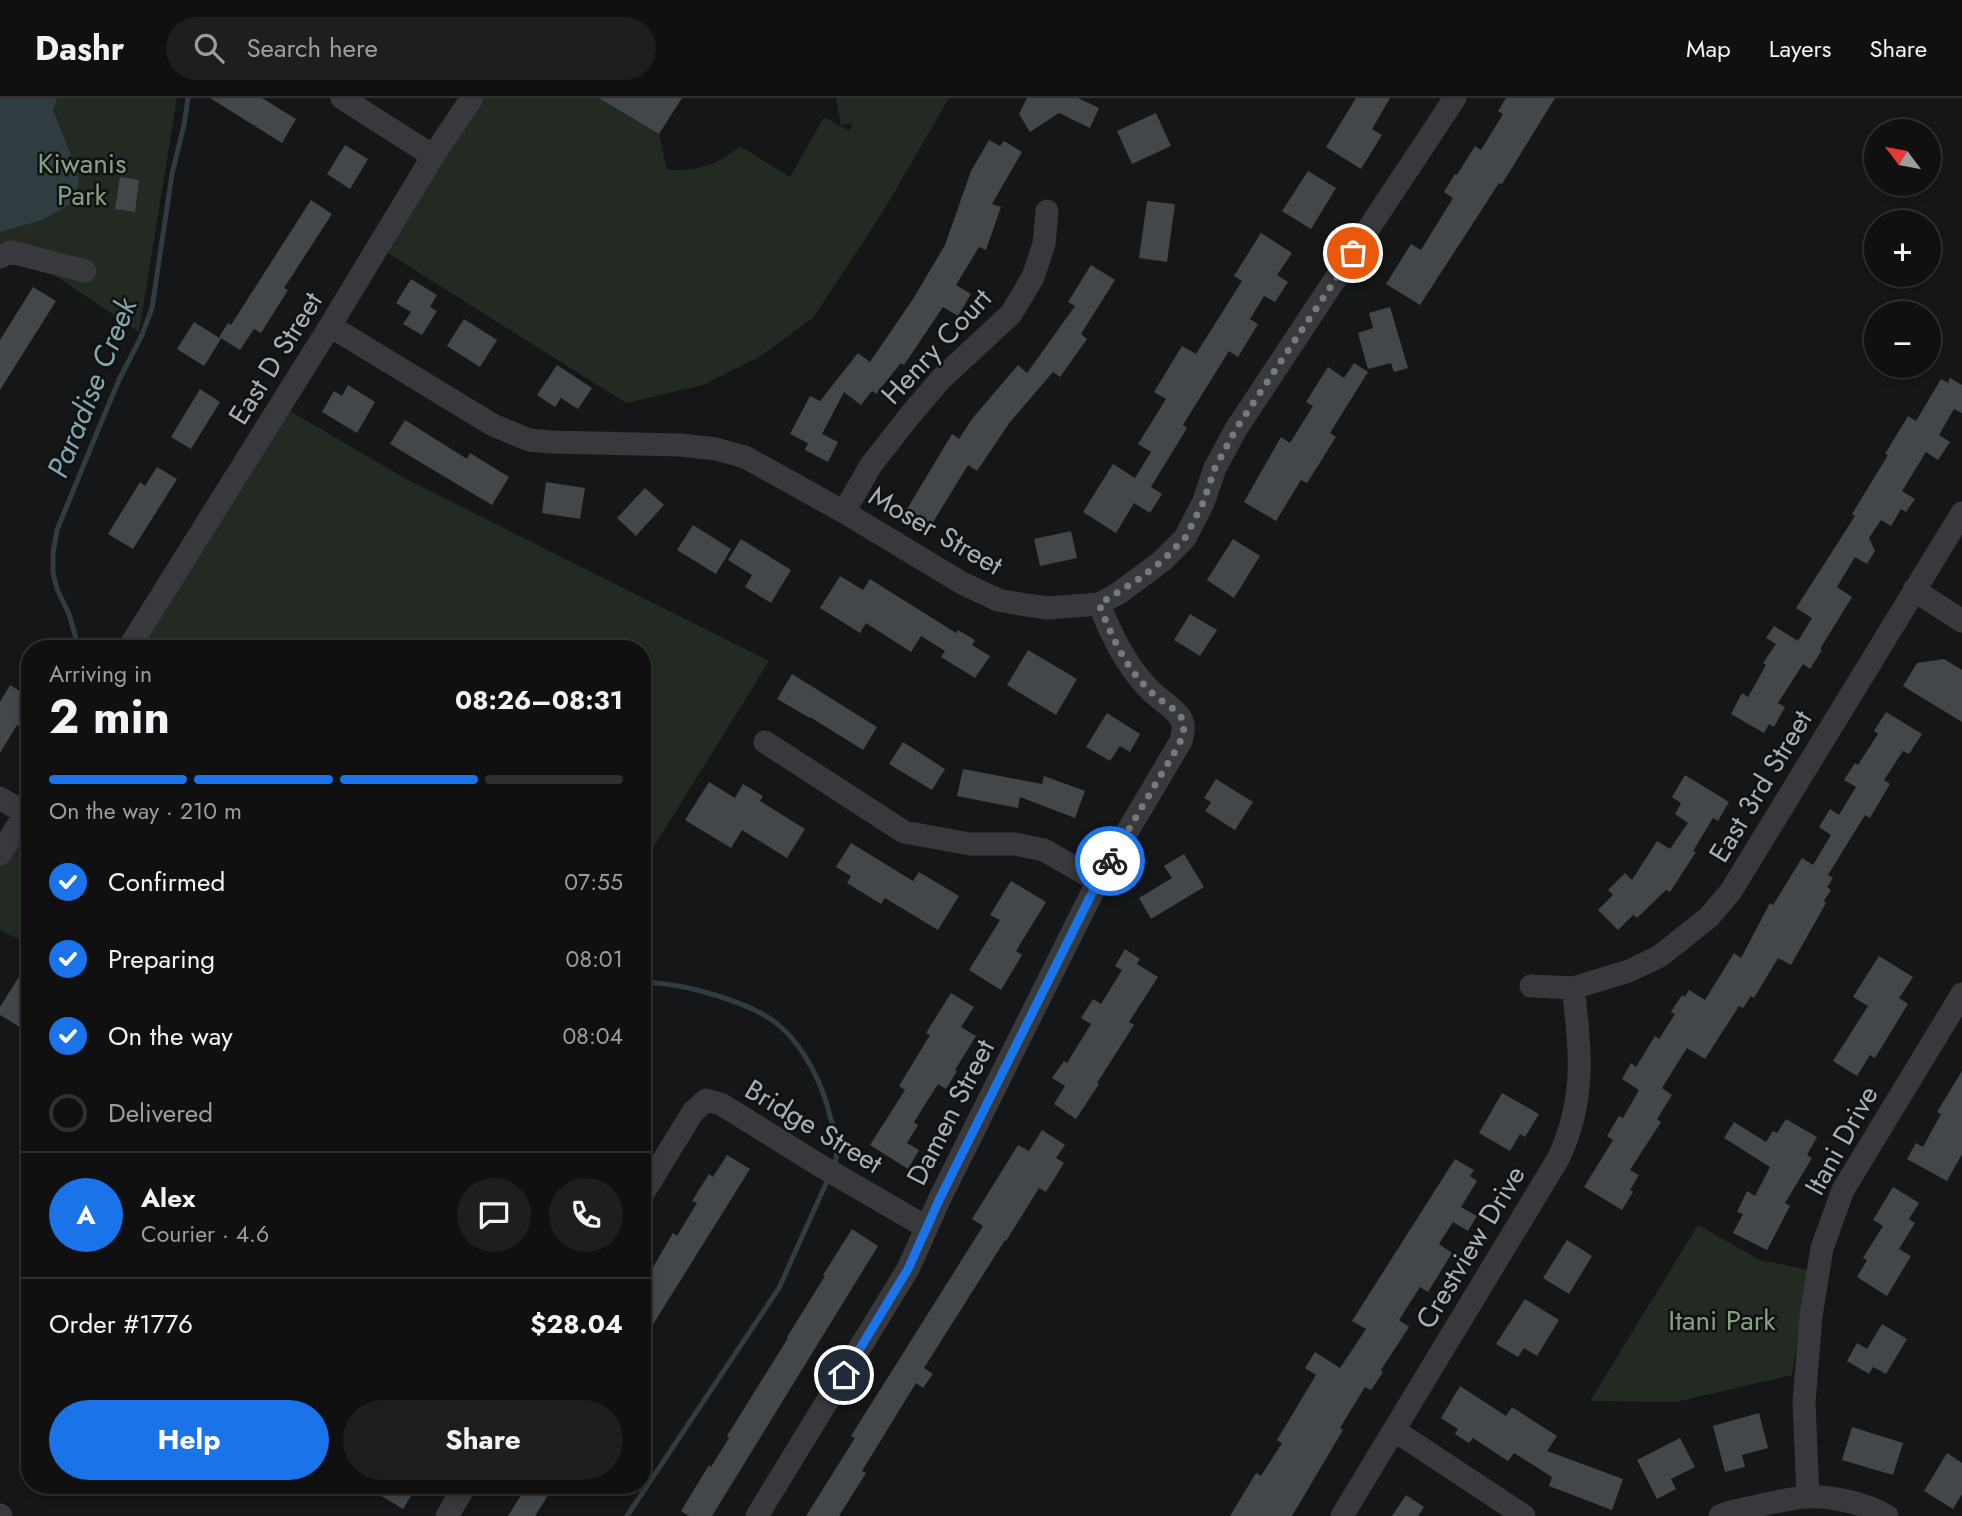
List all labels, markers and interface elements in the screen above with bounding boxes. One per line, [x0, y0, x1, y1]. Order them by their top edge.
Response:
search box [166, 17, 656, 80]
text: Dashr [35, 25, 124, 72]
icon: search [190, 29, 228, 67]
text: Search here [246, 29, 378, 67]
text: Map [1686, 31, 1731, 66]
text: Layers [1769, 31, 1831, 66]
text: Share [1869, 31, 1927, 66]
north arrow [1864, 119, 1941, 196]
map controls [1864, 119, 1941, 378]
park label: Kiwanis Park [38, 143, 126, 216]
button: + [1864, 210, 1941, 287]
pin [1323, 223, 1383, 283]
icon: bag [1334, 234, 1372, 272]
street label: Henry Court [872, 279, 1001, 414]
street label: East D Street [218, 284, 333, 433]
water label: Paradise Creek [36, 290, 148, 484]
button: − [1864, 301, 1941, 378]
street label: Moser Street [861, 476, 1011, 585]
text: Arriving in [49, 657, 152, 691]
text: 08:26–08:31 [455, 681, 623, 719]
text: 2 min [49, 684, 170, 750]
street label: East 3rd Street [1699, 702, 1822, 870]
text: On the way · 210 m [49, 794, 242, 828]
courier [1075, 826, 1145, 896]
icon: bike [1091, 842, 1129, 880]
icon: check [49, 863, 87, 901]
text: Confirmed [108, 863, 225, 901]
text: 07:55 [564, 865, 623, 899]
icon: check [49, 940, 87, 978]
text: Preparing [108, 940, 215, 978]
text: 08:01 [566, 942, 623, 976]
icon: check [49, 1017, 87, 1055]
text: On the way [108, 1017, 233, 1055]
text: 08:04 [563, 1019, 623, 1053]
street label: Damen Street [896, 1032, 1005, 1192]
street label: Bridge Street [737, 1069, 891, 1184]
street label: Itani Drive [1794, 1078, 1888, 1203]
text: Delivered [108, 1094, 213, 1132]
street label: Crestview Drive [1405, 1158, 1535, 1337]
button: chat [457, 1178, 531, 1252]
button: phone [549, 1178, 623, 1252]
text: Alex [141, 1179, 195, 1217]
text: A [76, 1196, 96, 1234]
text: Courier · 4.6 [141, 1217, 269, 1251]
park label: Itani Park [1668, 1300, 1776, 1341]
text: Order #1776 [49, 1305, 193, 1343]
text: $28.04 [530, 1305, 623, 1343]
pin [814, 1345, 874, 1405]
icon: home [825, 1356, 863, 1394]
button: Help [49, 1400, 329, 1480]
button: Share [343, 1400, 623, 1480]

